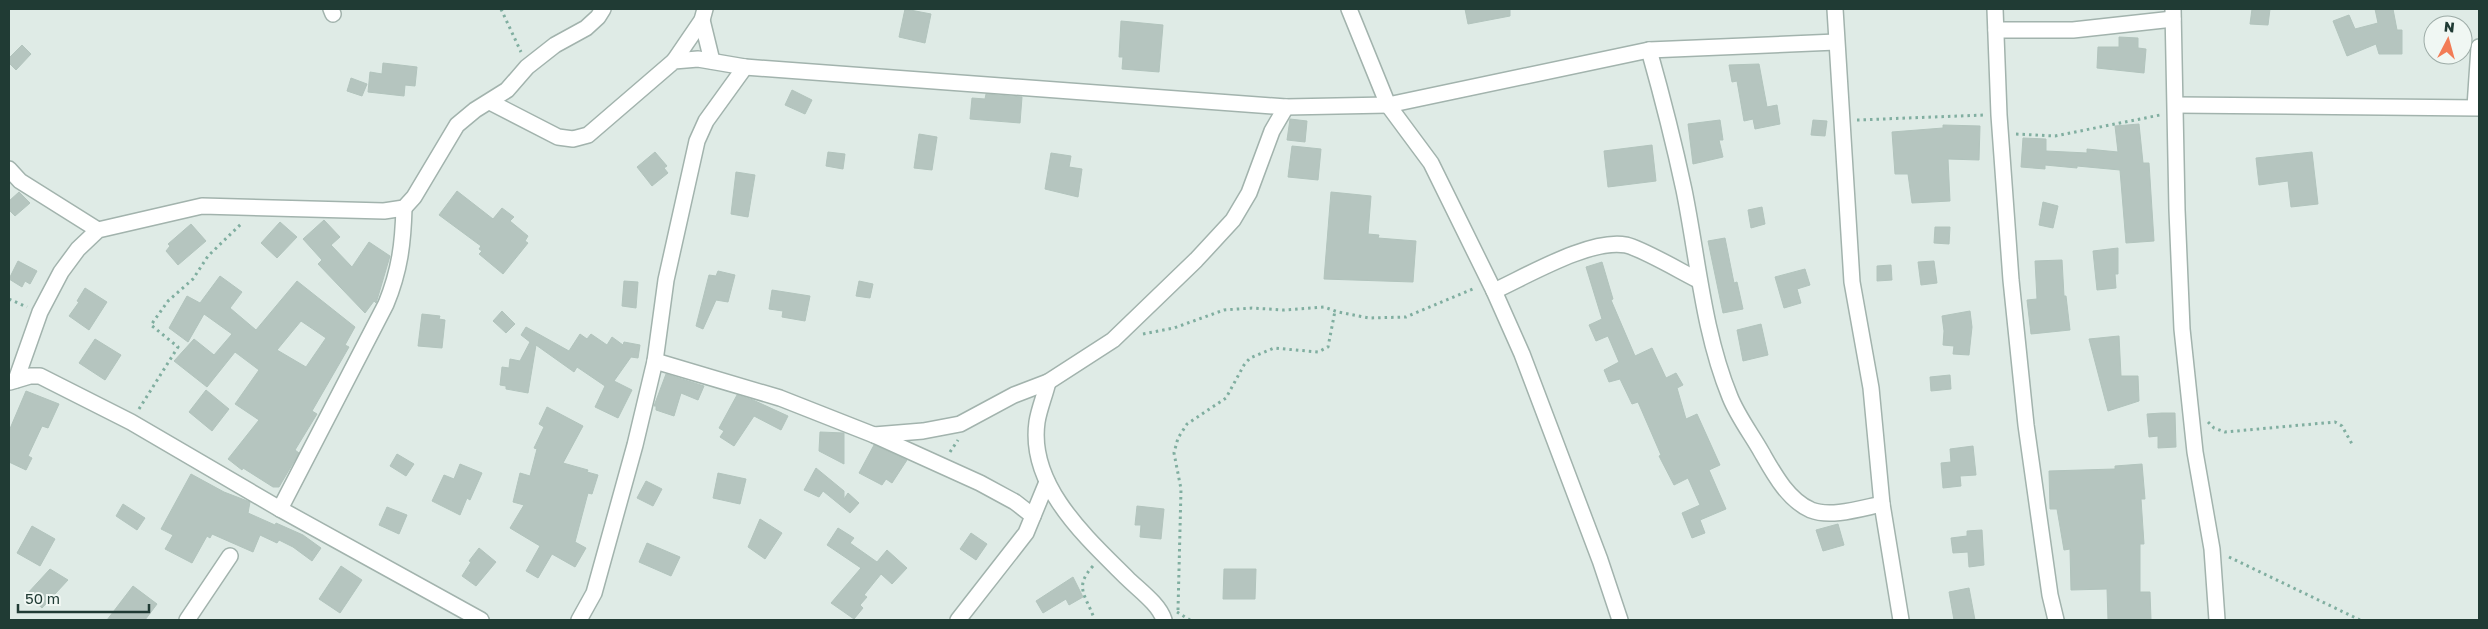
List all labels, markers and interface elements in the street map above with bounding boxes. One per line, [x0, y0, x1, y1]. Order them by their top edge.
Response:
north arrow [2423, 15, 2473, 65]
text: N [2443, 18, 2456, 36]
scale bar [18, 582, 149, 614]
text: 50 m [25, 589, 60, 607]

